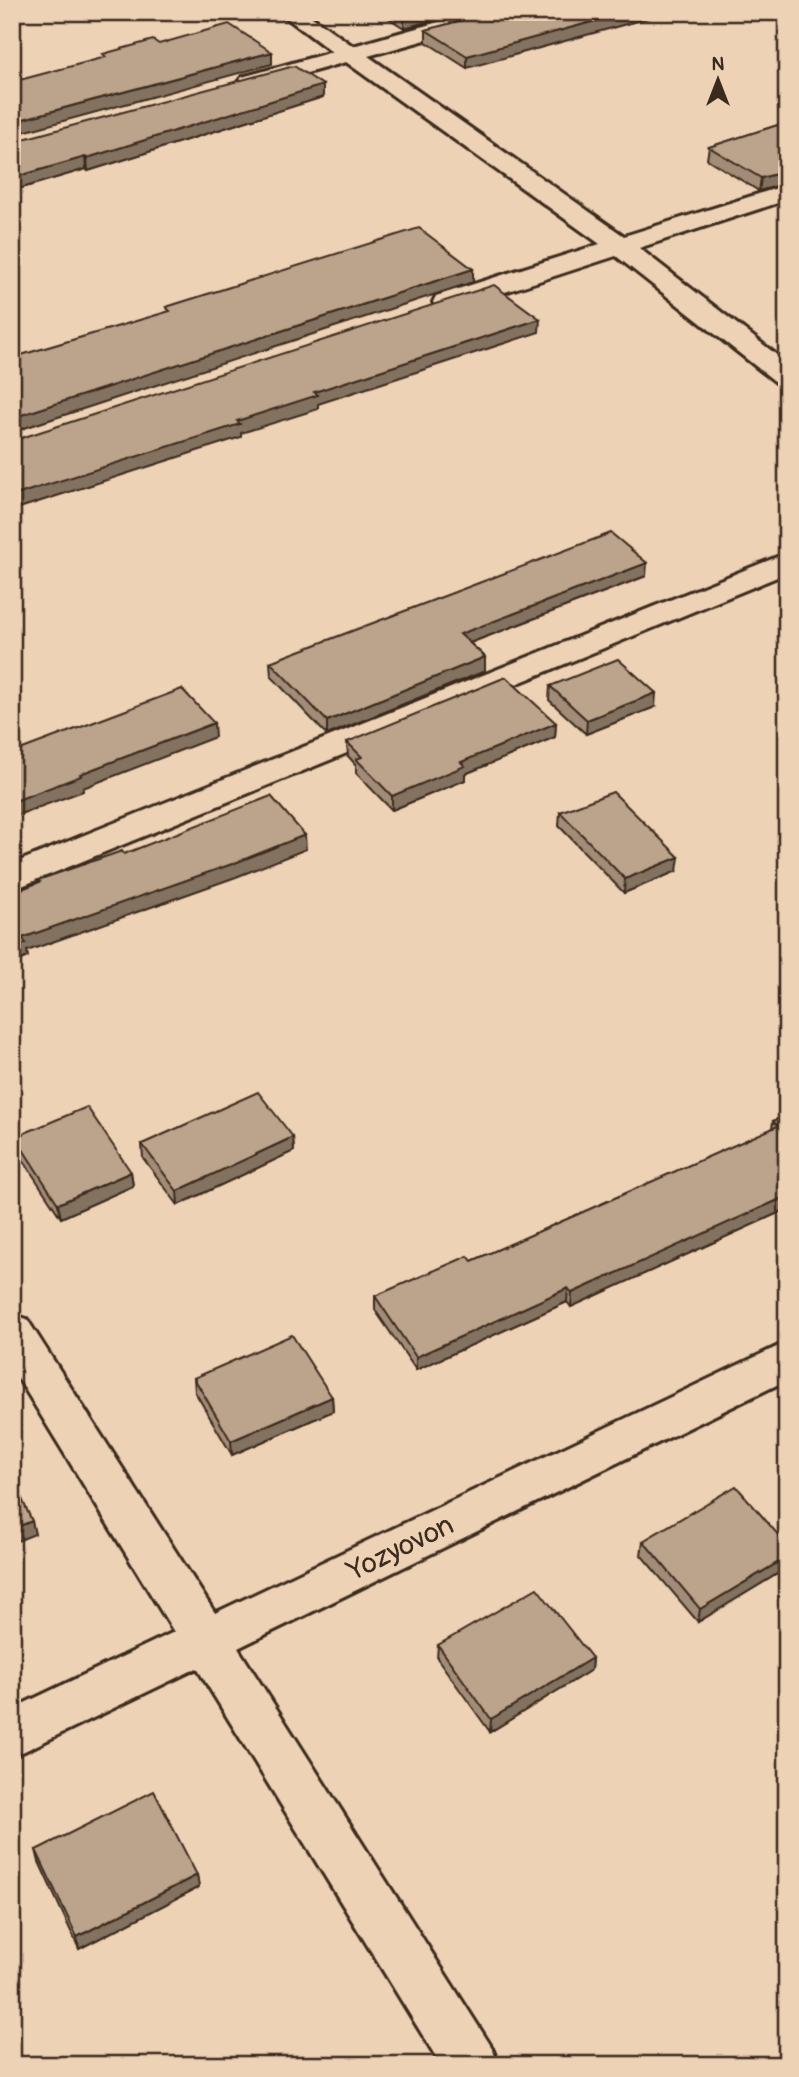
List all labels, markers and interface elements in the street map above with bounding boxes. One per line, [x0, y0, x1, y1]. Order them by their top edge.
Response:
north arrow [684, 46, 754, 116]
text: N [712, 52, 725, 76]
street label: Yozyovon [341, 1508, 459, 1589]

